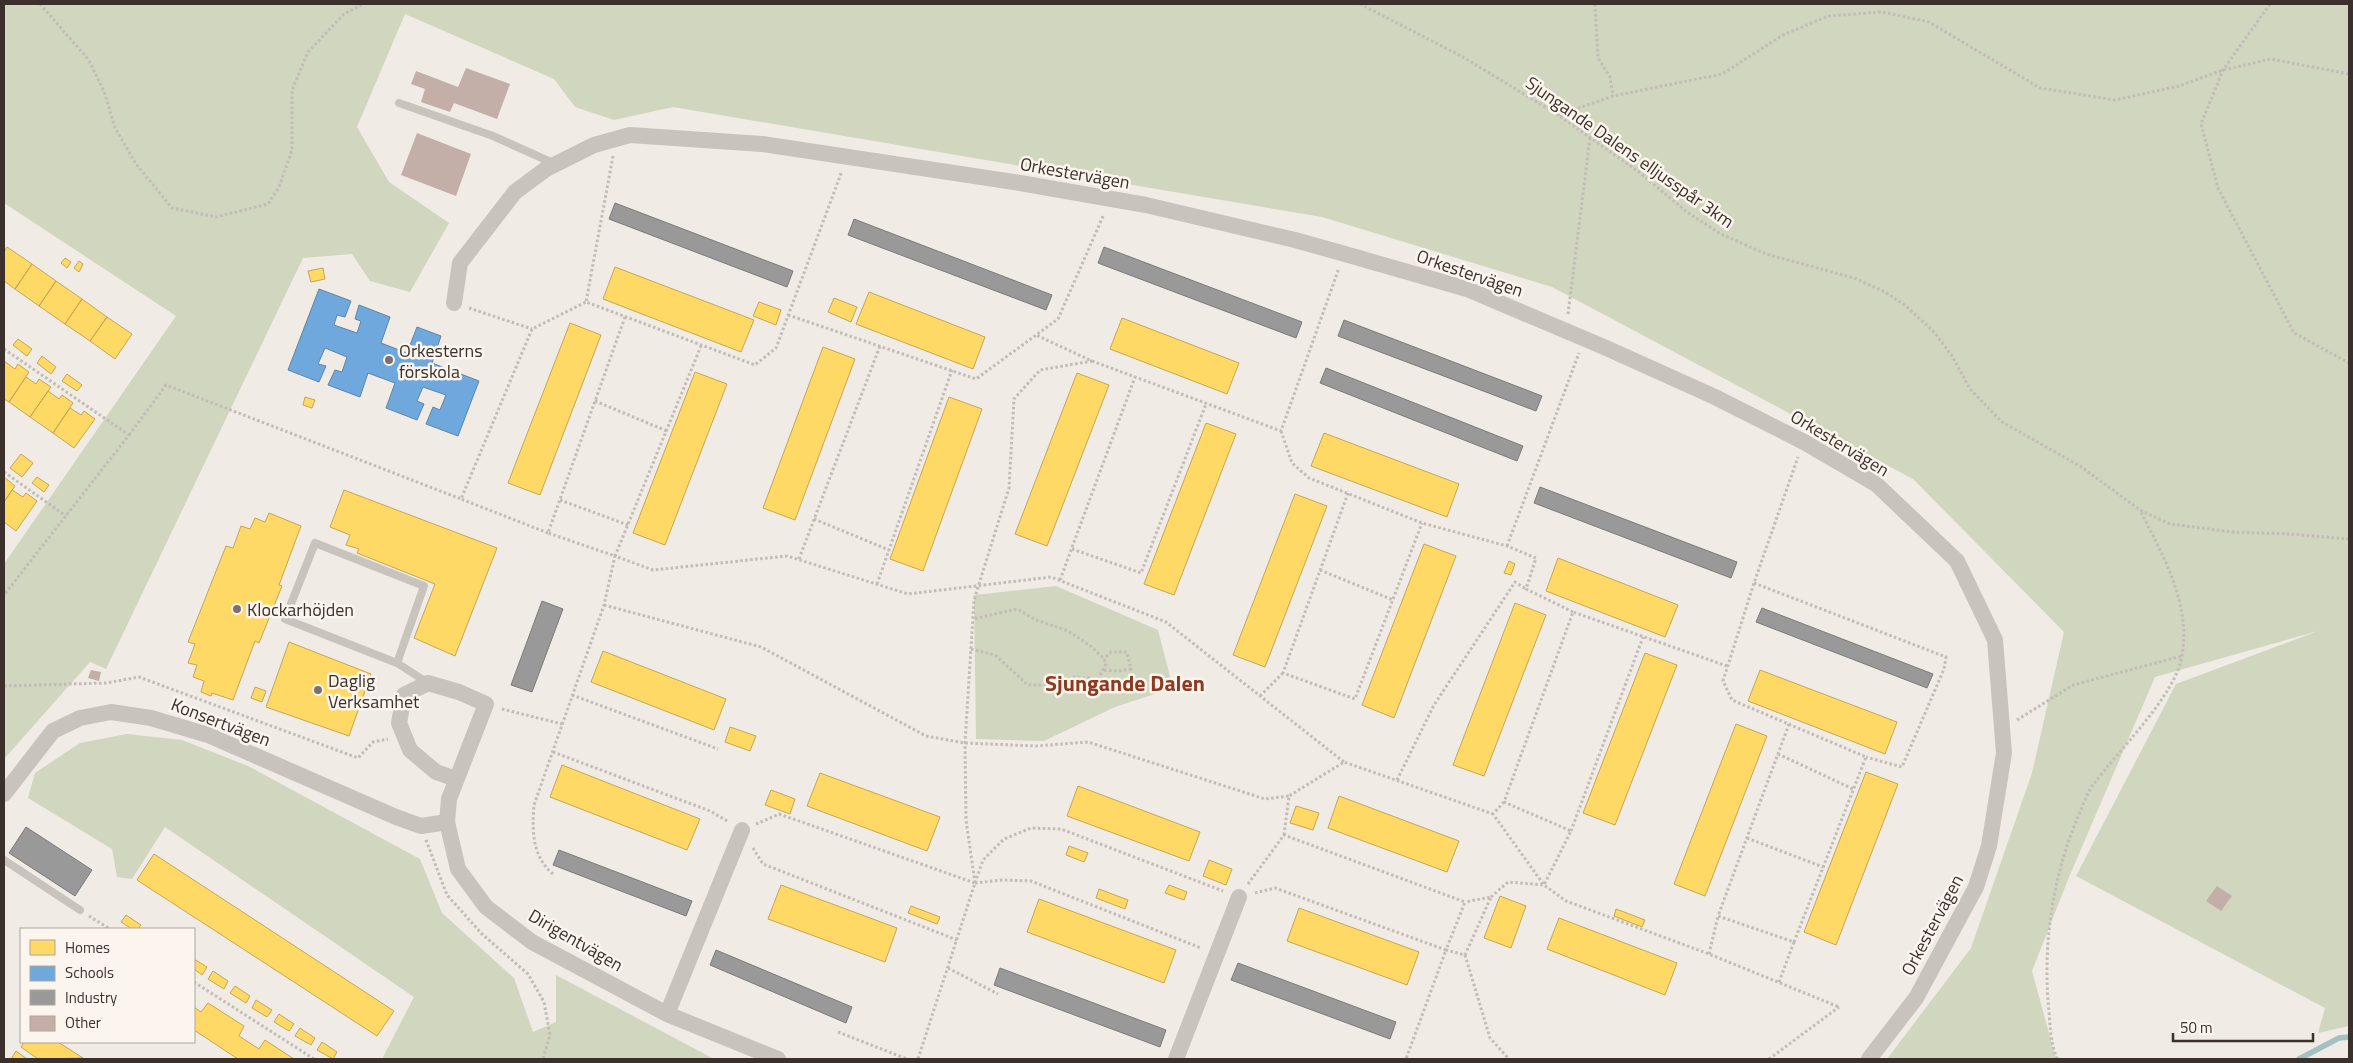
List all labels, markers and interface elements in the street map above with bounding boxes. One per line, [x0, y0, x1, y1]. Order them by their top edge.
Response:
street label: Sjungande Dalens elljusspår 3km [1520, 69, 1740, 235]
street label: Orkestervägen [1018, 150, 1132, 196]
street label: Orkestervägen [1413, 242, 1527, 304]
place label: Orkesterns förskola [399, 337, 483, 385]
marker: Orkesterns förskola [383, 354, 395, 366]
street label: Orkestervägen [1785, 403, 1895, 483]
place label: Klockarhöjden [247, 596, 354, 623]
marker: Klockarhöjden [231, 603, 243, 615]
district label: Sjungande Dalen [1045, 666, 1205, 700]
place label: Daglig Verksamhet [328, 667, 420, 715]
marker: Daglig Verksamhet [312, 684, 324, 696]
street label: Konsertvägen [167, 691, 275, 753]
street label: Orkestervägen [1894, 870, 1970, 980]
street label: Dirigentvägen [524, 902, 628, 978]
legend [20, 928, 195, 1043]
text: Homes [65, 936, 110, 959]
text: Schools [65, 961, 114, 984]
text: Industry [65, 986, 117, 1009]
scale bar [2173, 1010, 2313, 1042]
text: Other [65, 1011, 101, 1034]
text: 50 m [2180, 1016, 2213, 1039]

